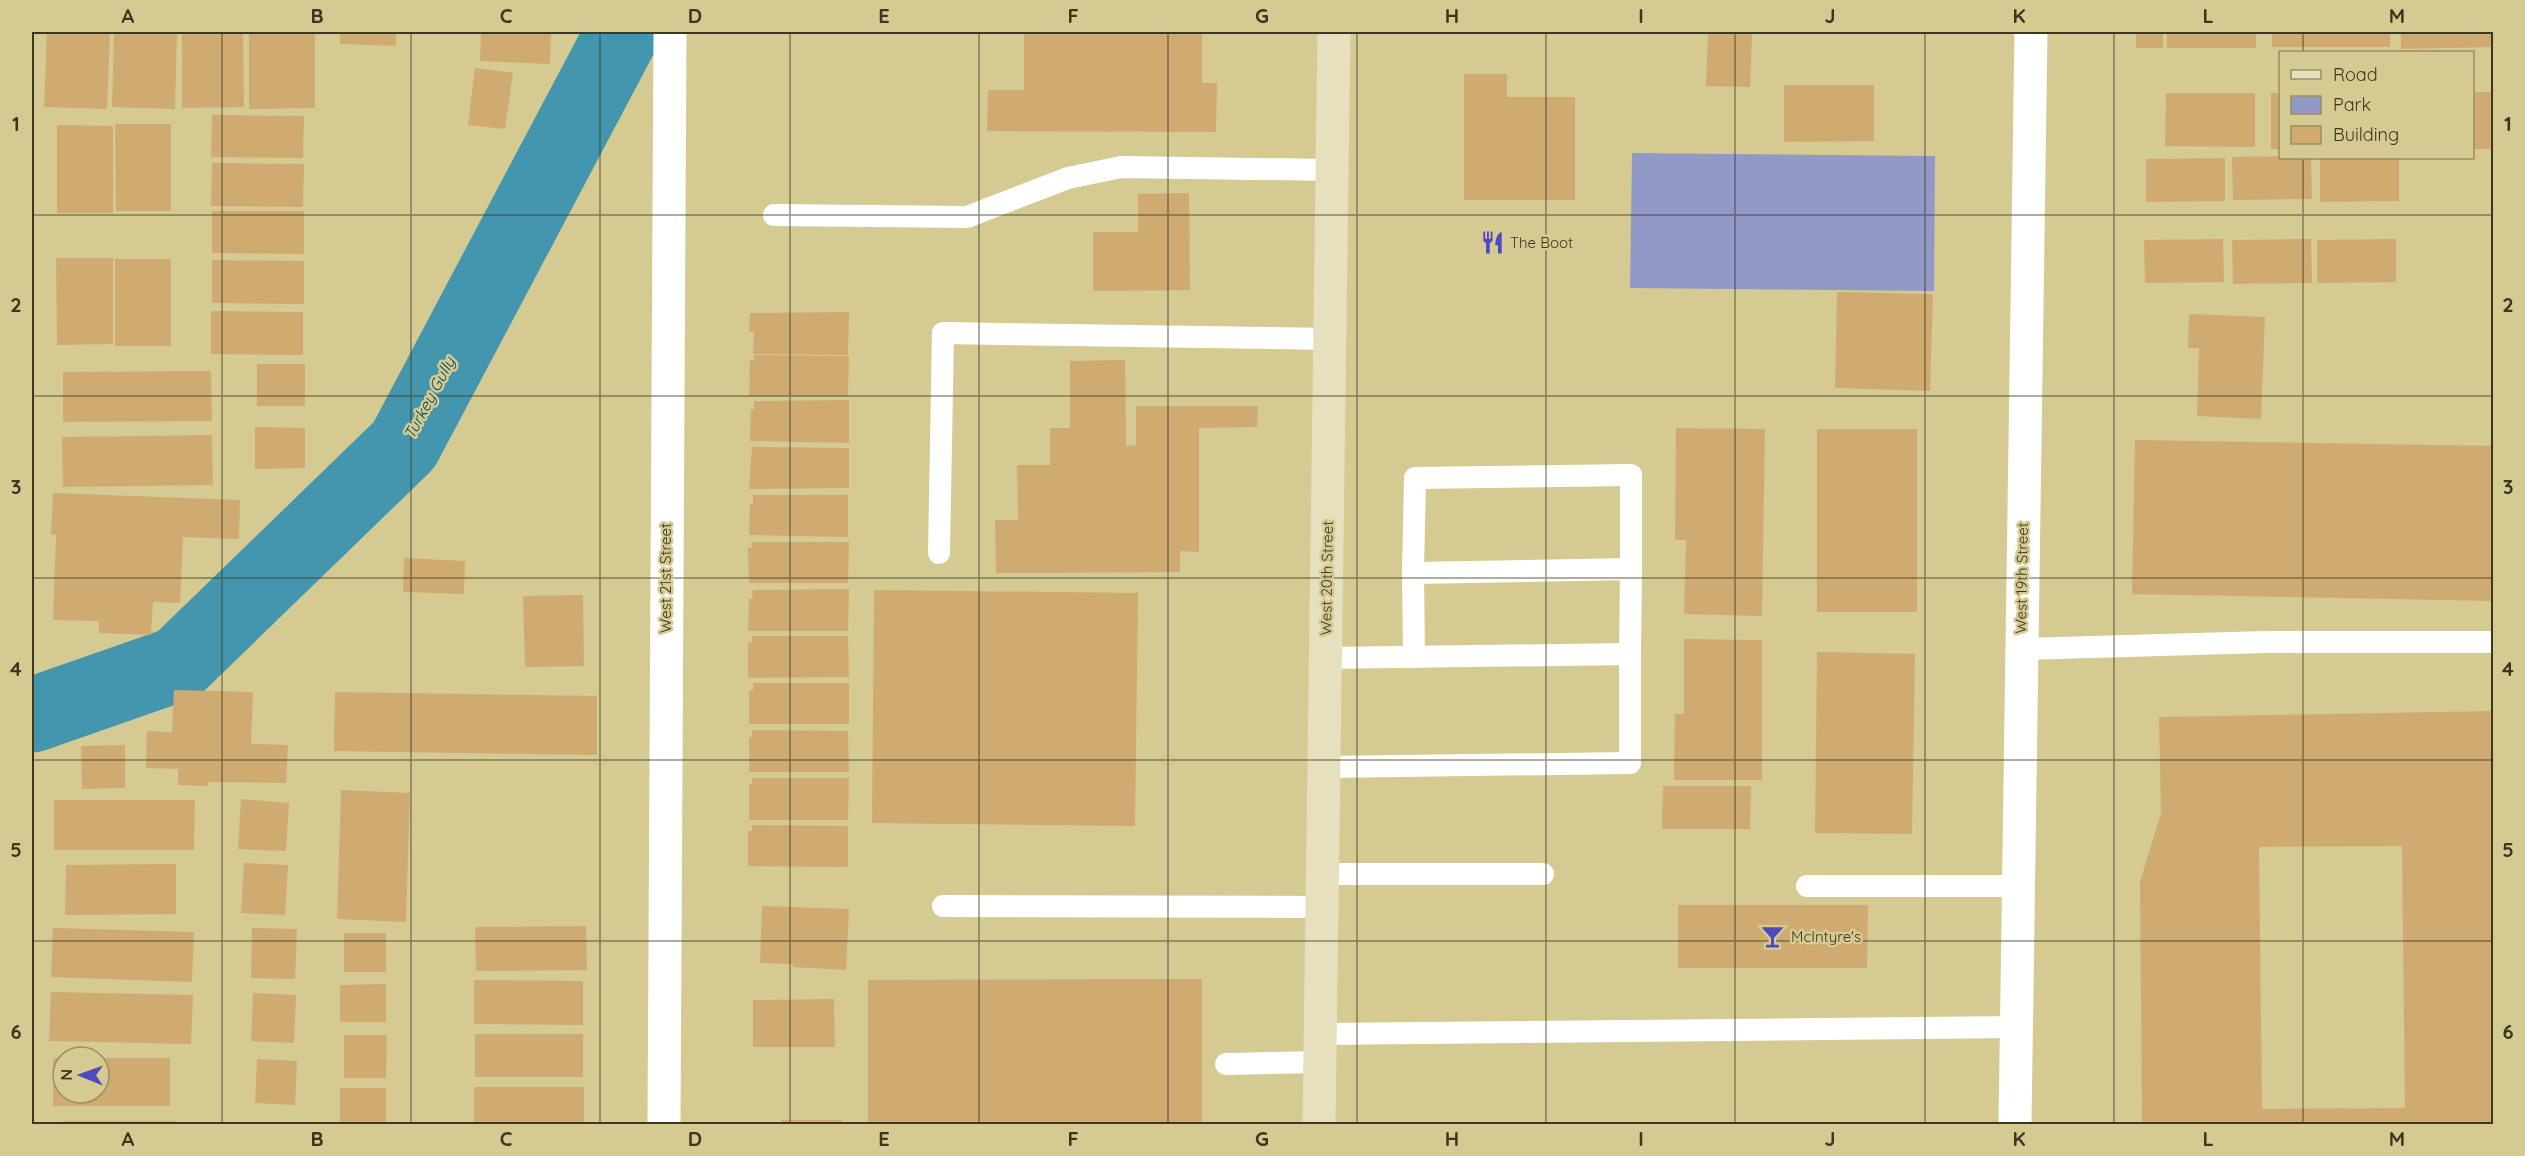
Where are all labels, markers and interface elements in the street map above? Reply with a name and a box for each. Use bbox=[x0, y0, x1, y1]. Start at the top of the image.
text: A bbox=[122, 3, 135, 28]
text: B bbox=[310, 3, 324, 28]
text: C bbox=[500, 3, 513, 28]
text: D bbox=[688, 3, 702, 28]
text: E bbox=[878, 3, 890, 28]
text: F bbox=[1067, 3, 1079, 28]
text: G bbox=[1255, 3, 1269, 28]
text: H bbox=[1445, 3, 1459, 28]
text: I bbox=[1638, 3, 1644, 28]
text: J bbox=[1824, 3, 1836, 28]
text: K bbox=[2012, 3, 2026, 28]
text: L bbox=[2202, 3, 2214, 28]
text: M bbox=[2389, 3, 2405, 28]
legend bbox=[2279, 51, 2474, 159]
text: Road bbox=[2333, 63, 2378, 86]
text: Park bbox=[2333, 93, 2371, 116]
text: 1 bbox=[12, 111, 20, 136]
text: 1 bbox=[2504, 111, 2512, 136]
text: Building bbox=[2333, 123, 2399, 146]
restaurant icon: The Boot bbox=[1479, 230, 1505, 256]
place label: The Boot bbox=[1510, 233, 1573, 252]
text: 2 bbox=[10, 292, 22, 317]
text: 2 bbox=[2502, 292, 2514, 317]
water label: Turkey Gully bbox=[399, 353, 459, 442]
text: 3 bbox=[11, 474, 21, 499]
text: 3 bbox=[2503, 474, 2513, 499]
street label: West 20th Street bbox=[1316, 520, 1337, 636]
street label: West 19th Street bbox=[2011, 522, 2032, 634]
street label: West 21st Street bbox=[656, 523, 675, 633]
text: 4 bbox=[10, 656, 22, 681]
text: 4 bbox=[2502, 656, 2514, 681]
text: 5 bbox=[10, 837, 22, 862]
text: 5 bbox=[2502, 837, 2514, 862]
bar icon: McIntyre's bbox=[1760, 924, 1786, 950]
place label: McIntyre's bbox=[1791, 927, 1861, 946]
text: 6 bbox=[10, 1019, 22, 1044]
text: 6 bbox=[2502, 1019, 2514, 1044]
north arrow bbox=[51, 1045, 111, 1105]
text: N bbox=[56, 1069, 76, 1081]
text: A bbox=[122, 1126, 135, 1151]
text: B bbox=[310, 1126, 324, 1151]
text: C bbox=[500, 1126, 513, 1151]
text: D bbox=[688, 1126, 702, 1151]
text: E bbox=[878, 1126, 890, 1151]
text: F bbox=[1067, 1126, 1079, 1151]
text: G bbox=[1255, 1126, 1269, 1151]
text: H bbox=[1445, 1126, 1459, 1151]
text: I bbox=[1638, 1126, 1644, 1151]
text: J bbox=[1824, 1126, 1836, 1151]
text: K bbox=[2012, 1126, 2026, 1151]
text: L bbox=[2202, 1126, 2214, 1151]
text: M bbox=[2389, 1126, 2405, 1151]

